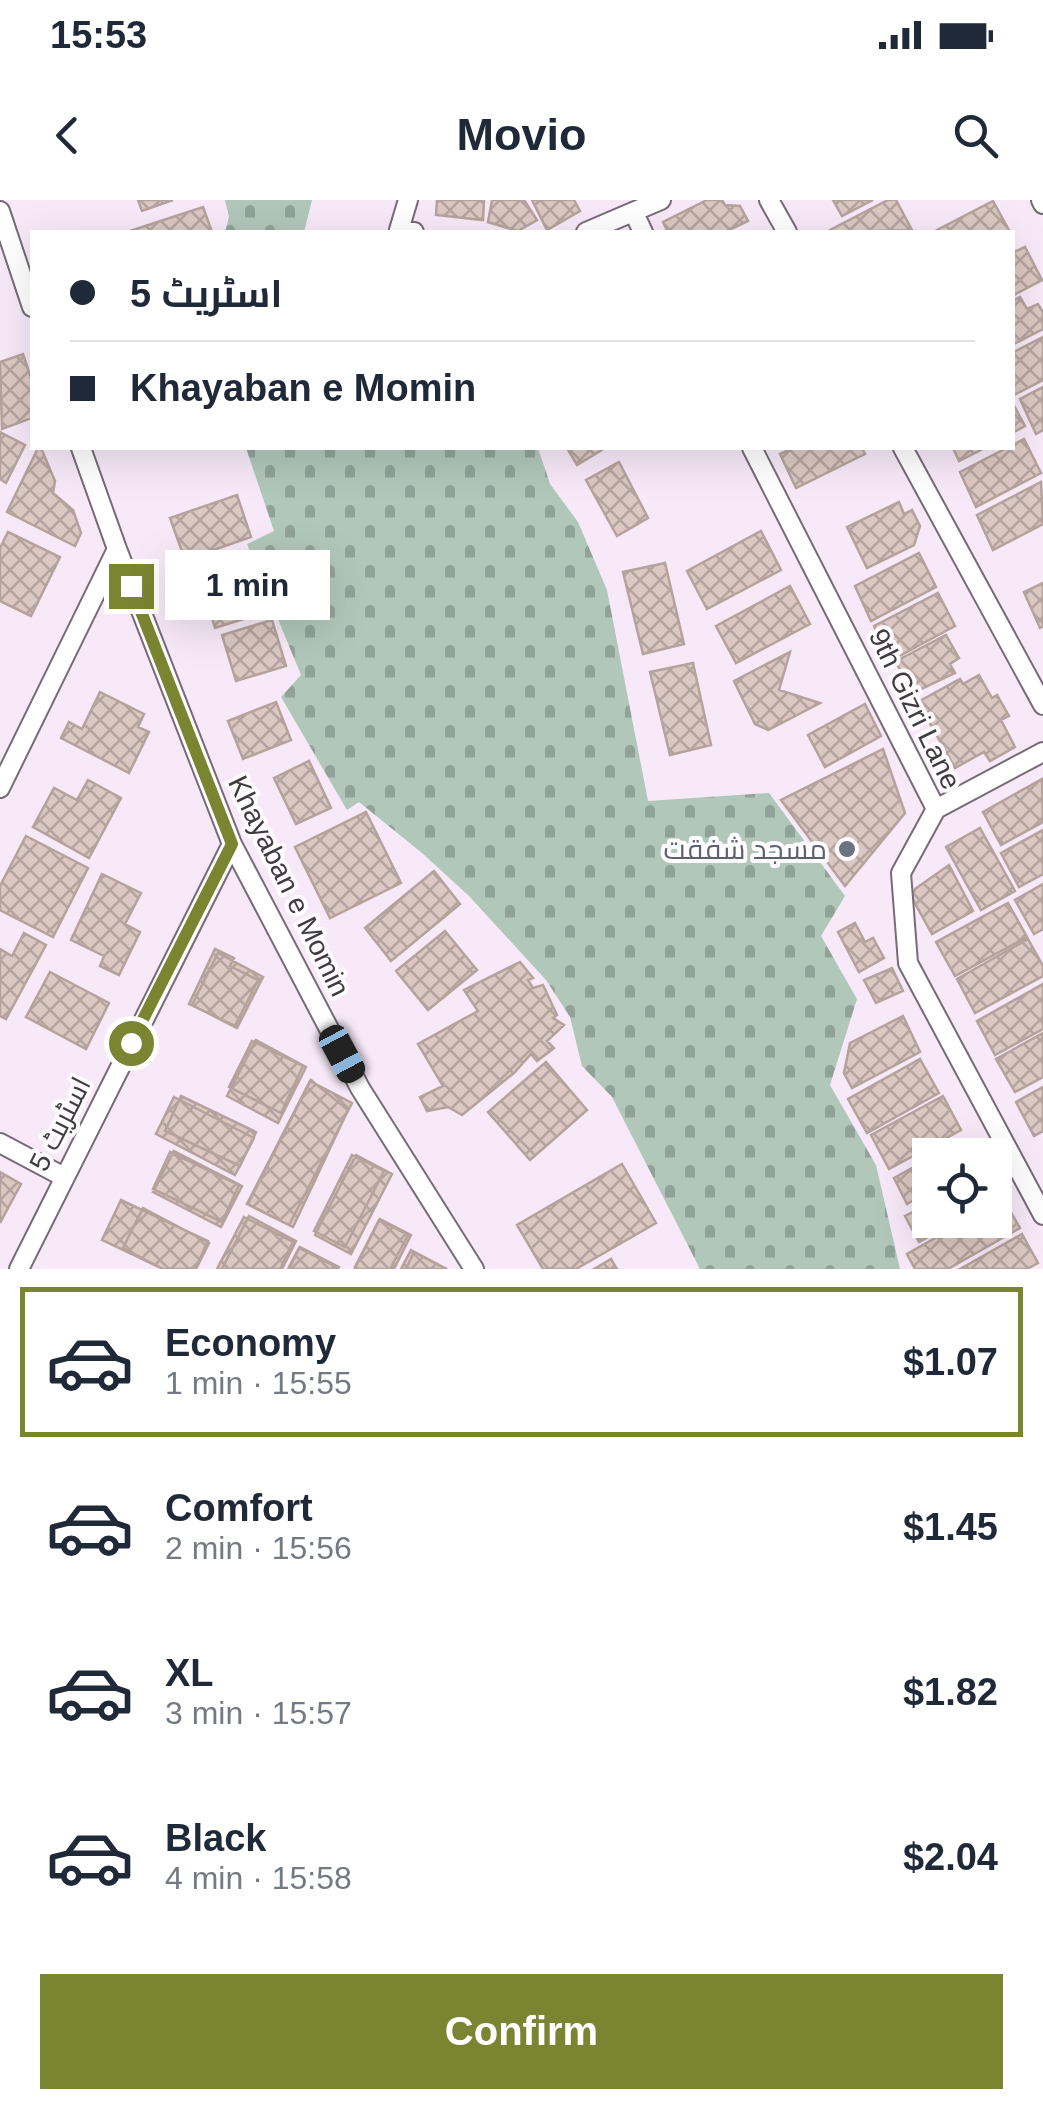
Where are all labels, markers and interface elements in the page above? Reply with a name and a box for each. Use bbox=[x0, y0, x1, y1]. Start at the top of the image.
text: 15:53 bbox=[50, 14, 147, 56]
icon: back bbox=[40, 108, 95, 163]
icon: search bbox=[948, 108, 1003, 163]
text: Movio bbox=[457, 109, 587, 160]
text: اسٹریٹ 5 bbox=[130, 273, 282, 315]
text: Khayaban e Momin bbox=[130, 367, 476, 409]
callout: 1 min bbox=[166, 551, 331, 621]
route end bbox=[109, 564, 154, 609]
text: 1 min bbox=[206, 567, 289, 603]
street label: 9th Gizri Lane bbox=[863, 624, 967, 794]
street label: Khayaban e Momin bbox=[222, 771, 356, 1001]
place label: مسجد شفقت bbox=[663, 834, 827, 865]
marker: مسجد شفقت bbox=[836, 838, 858, 860]
car bbox=[315, 1020, 369, 1088]
route start bbox=[109, 1021, 154, 1066]
street label: اسٹریٹ 5 bbox=[23, 1072, 97, 1176]
map controls bbox=[912, 1138, 1012, 1238]
button: locate bbox=[912, 1138, 1012, 1238]
icon: car bbox=[45, 1317, 135, 1407]
text: Economy bbox=[165, 1322, 336, 1364]
text: $1.07 bbox=[903, 1341, 998, 1383]
text: 1 min · 15:55 bbox=[165, 1365, 352, 1401]
icon: car bbox=[45, 1482, 135, 1572]
text: Comfort bbox=[165, 1487, 313, 1529]
text: $1.45 bbox=[903, 1506, 998, 1548]
text: 2 min · 15:56 bbox=[165, 1530, 352, 1566]
icon: car bbox=[45, 1647, 135, 1737]
text: XL bbox=[165, 1652, 214, 1694]
text: $1.82 bbox=[903, 1671, 998, 1713]
text: 3 min · 15:57 bbox=[165, 1695, 352, 1731]
icon: car bbox=[45, 1812, 135, 1902]
text: Black bbox=[165, 1817, 266, 1859]
text: $2.04 bbox=[903, 1836, 998, 1878]
text: 4 min · 15:58 bbox=[165, 1860, 352, 1896]
button: Confirm bbox=[40, 1974, 1003, 2089]

